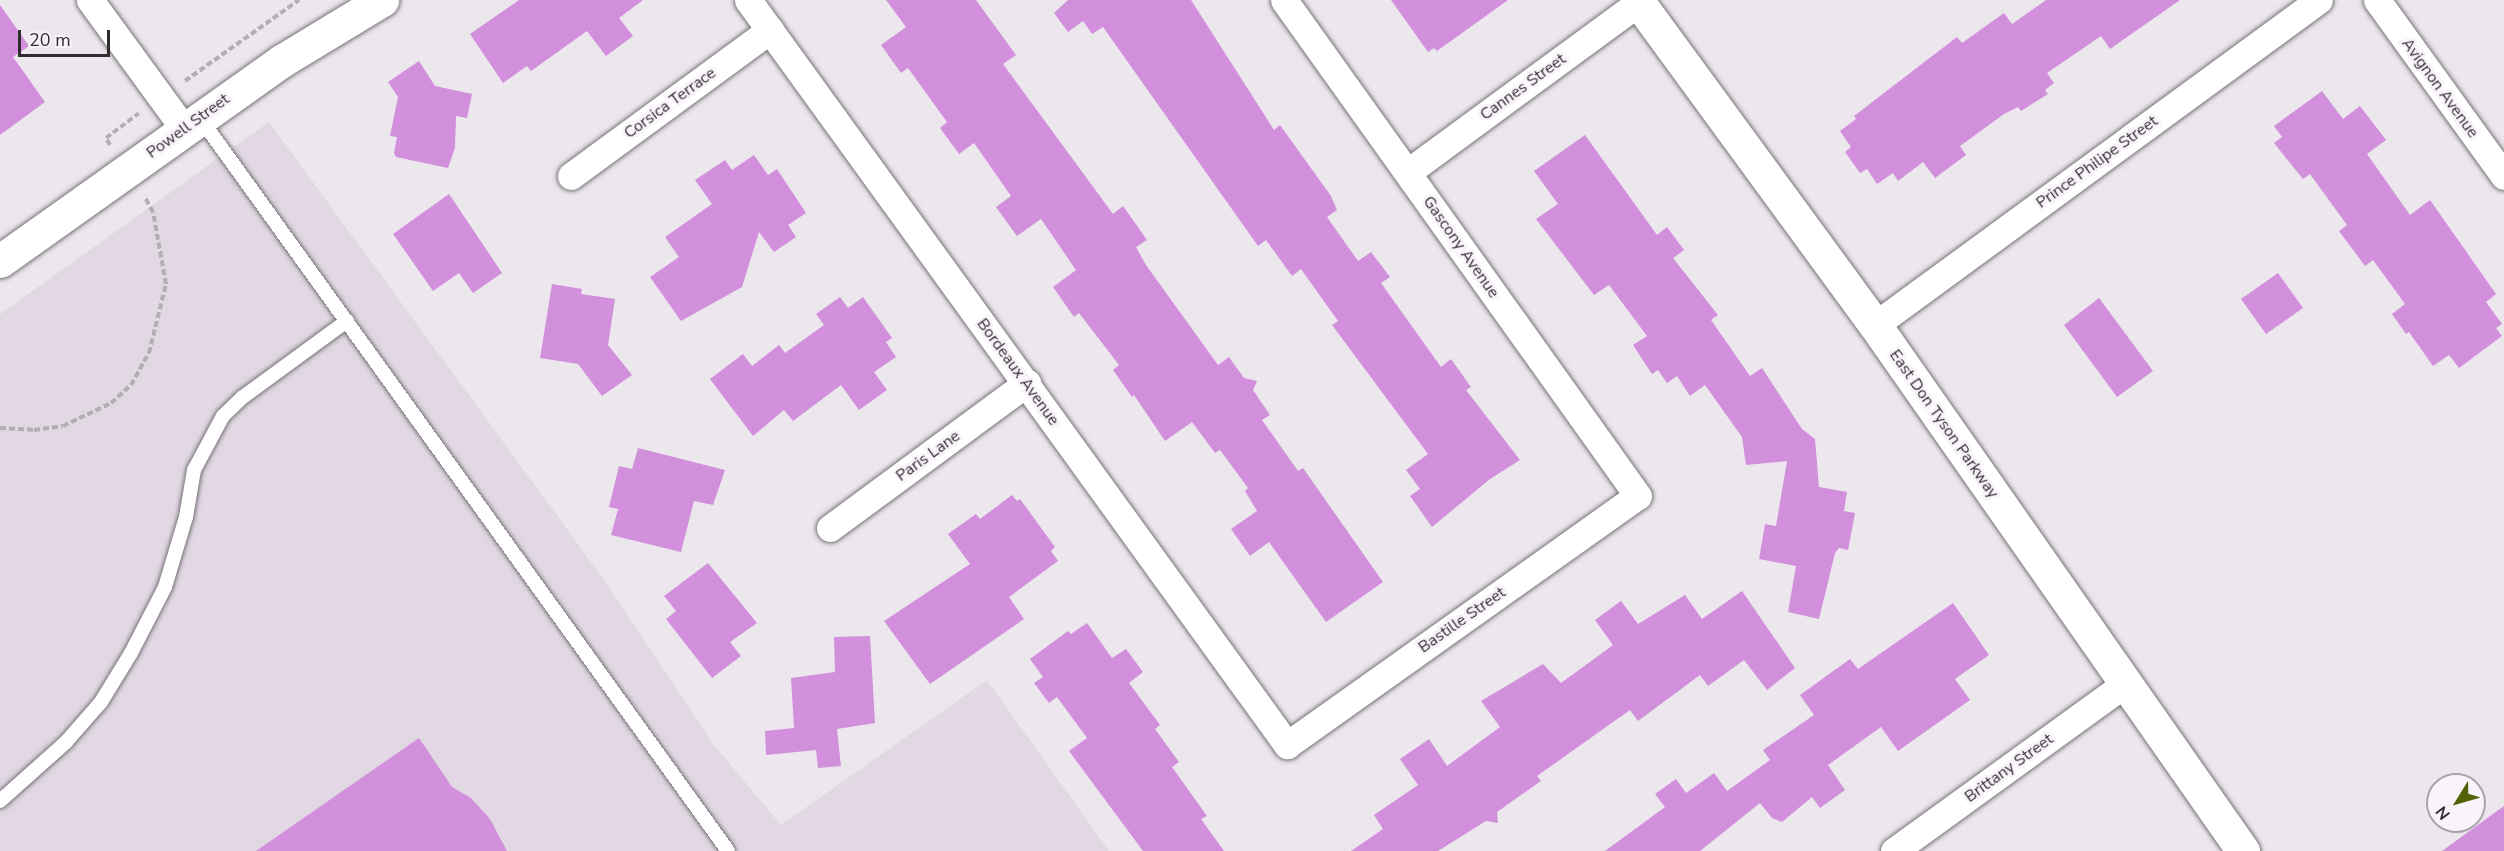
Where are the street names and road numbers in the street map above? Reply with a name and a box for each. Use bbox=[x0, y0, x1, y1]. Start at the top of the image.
street label: Avignon Avenue bbox=[2397, 35, 2483, 141]
street label: Cannes Street bbox=[1476, 50, 1570, 124]
street label: Corsica Terrace bbox=[620, 63, 720, 143]
street label: Powell Street bbox=[143, 90, 233, 162]
street label: Prince Philipe Street bbox=[2033, 112, 2161, 212]
street label: Gascony Avenue bbox=[1419, 192, 1503, 302]
street label: Bordeaux Avenue bbox=[973, 315, 1063, 429]
street label: East Don Tyson Parkway bbox=[1885, 346, 2003, 502]
street label: Paris Lane bbox=[892, 426, 964, 486]
street label: Bastille Street bbox=[1415, 583, 1509, 657]
street label: Brittany Street bbox=[1961, 729, 2057, 807]

